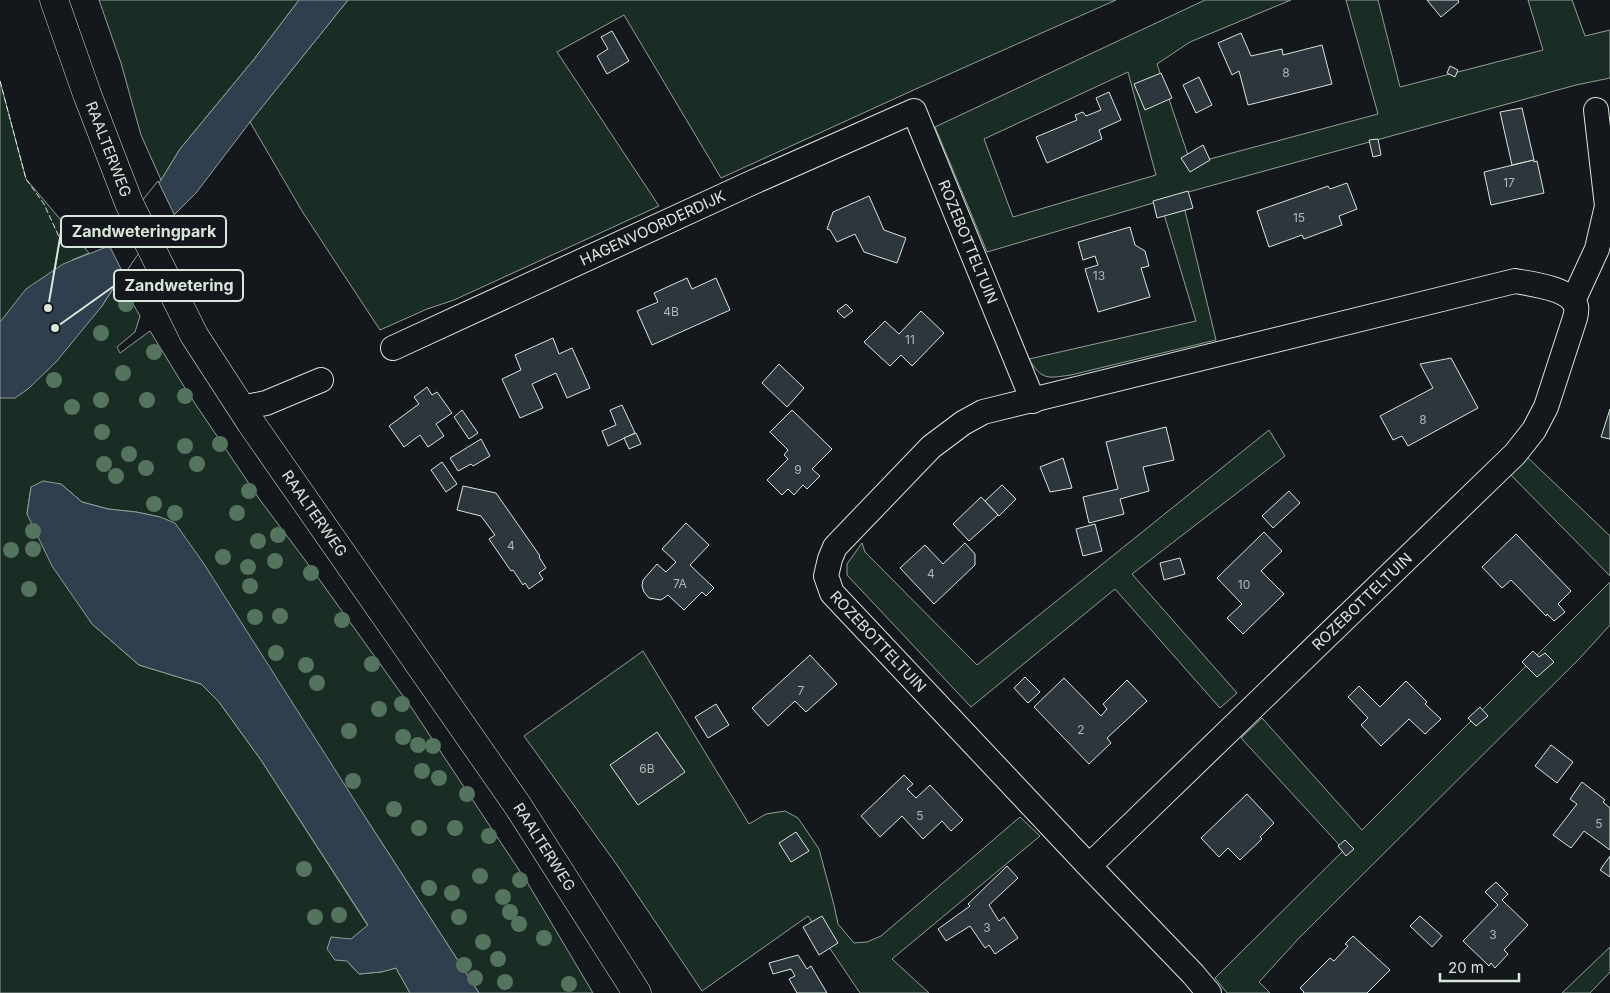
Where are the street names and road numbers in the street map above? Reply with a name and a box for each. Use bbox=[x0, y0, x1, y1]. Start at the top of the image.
street label: RAALTERWEG bbox=[82, 99, 136, 200]
street label: ROZEBOTTELTUIN bbox=[934, 177, 1002, 307]
street label: HAGENVOORDERDIJK bbox=[577, 186, 728, 270]
street label: RAALTERWEG bbox=[278, 467, 351, 560]
street label: ROZEBOTTELTUIN bbox=[1308, 549, 1416, 654]
street label: ROZEBOTTELTUIN bbox=[826, 587, 930, 696]
street label: RAALTERWEG bbox=[509, 799, 580, 895]

